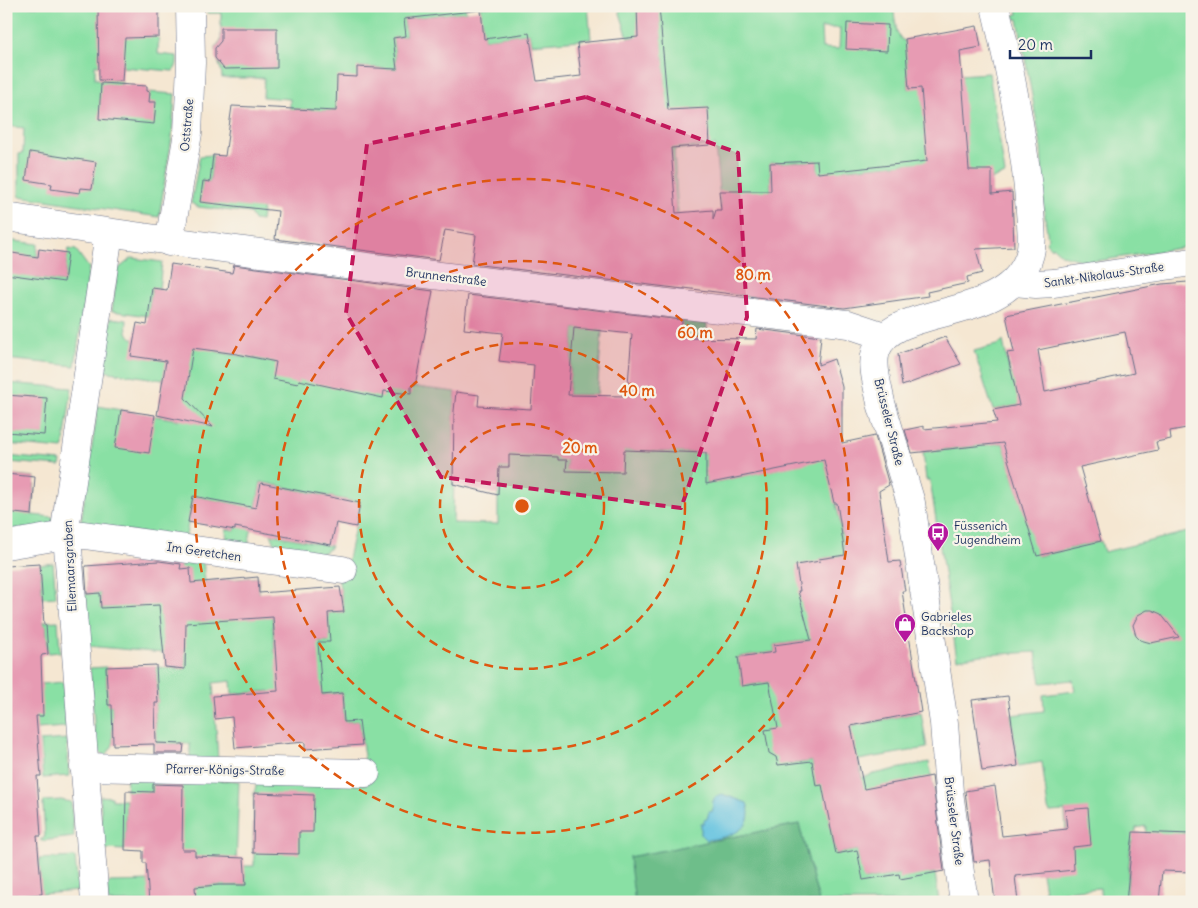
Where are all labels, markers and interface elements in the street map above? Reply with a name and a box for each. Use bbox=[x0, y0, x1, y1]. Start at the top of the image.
scale bar bbox=[1010, 28, 1092, 60]
text: 20 m bbox=[1018, 35, 1053, 54]
street label: Oststraße bbox=[177, 98, 196, 152]
street label: Sankt-Nikolaus-Straße bbox=[1043, 259, 1165, 290]
street label: Brunnenstraße bbox=[405, 264, 487, 289]
text: 80 m bbox=[735, 265, 771, 284]
text: 60 m bbox=[677, 323, 713, 342]
street label: Brüsseler Straße bbox=[871, 377, 908, 467]
text: 40 m bbox=[619, 381, 655, 400]
text: 20 m bbox=[563, 438, 597, 457]
centre of rings bbox=[513, 497, 531, 515]
place label: Füssenich Jugendheim bbox=[954, 518, 1021, 547]
street label: Ellemaarsgraben bbox=[60, 520, 79, 612]
bus stop icon: Füssenich Jugendheim bbox=[926, 521, 950, 552]
street label: Im Geretchen bbox=[166, 539, 242, 564]
place label: Gabrieles Backshop bbox=[921, 609, 974, 638]
shop icon: Gabrieles Backshop bbox=[893, 612, 917, 643]
street label: Pfarrer-Königs-Straße bbox=[166, 761, 284, 778]
street label: Brüsseler Straße bbox=[942, 776, 967, 866]

